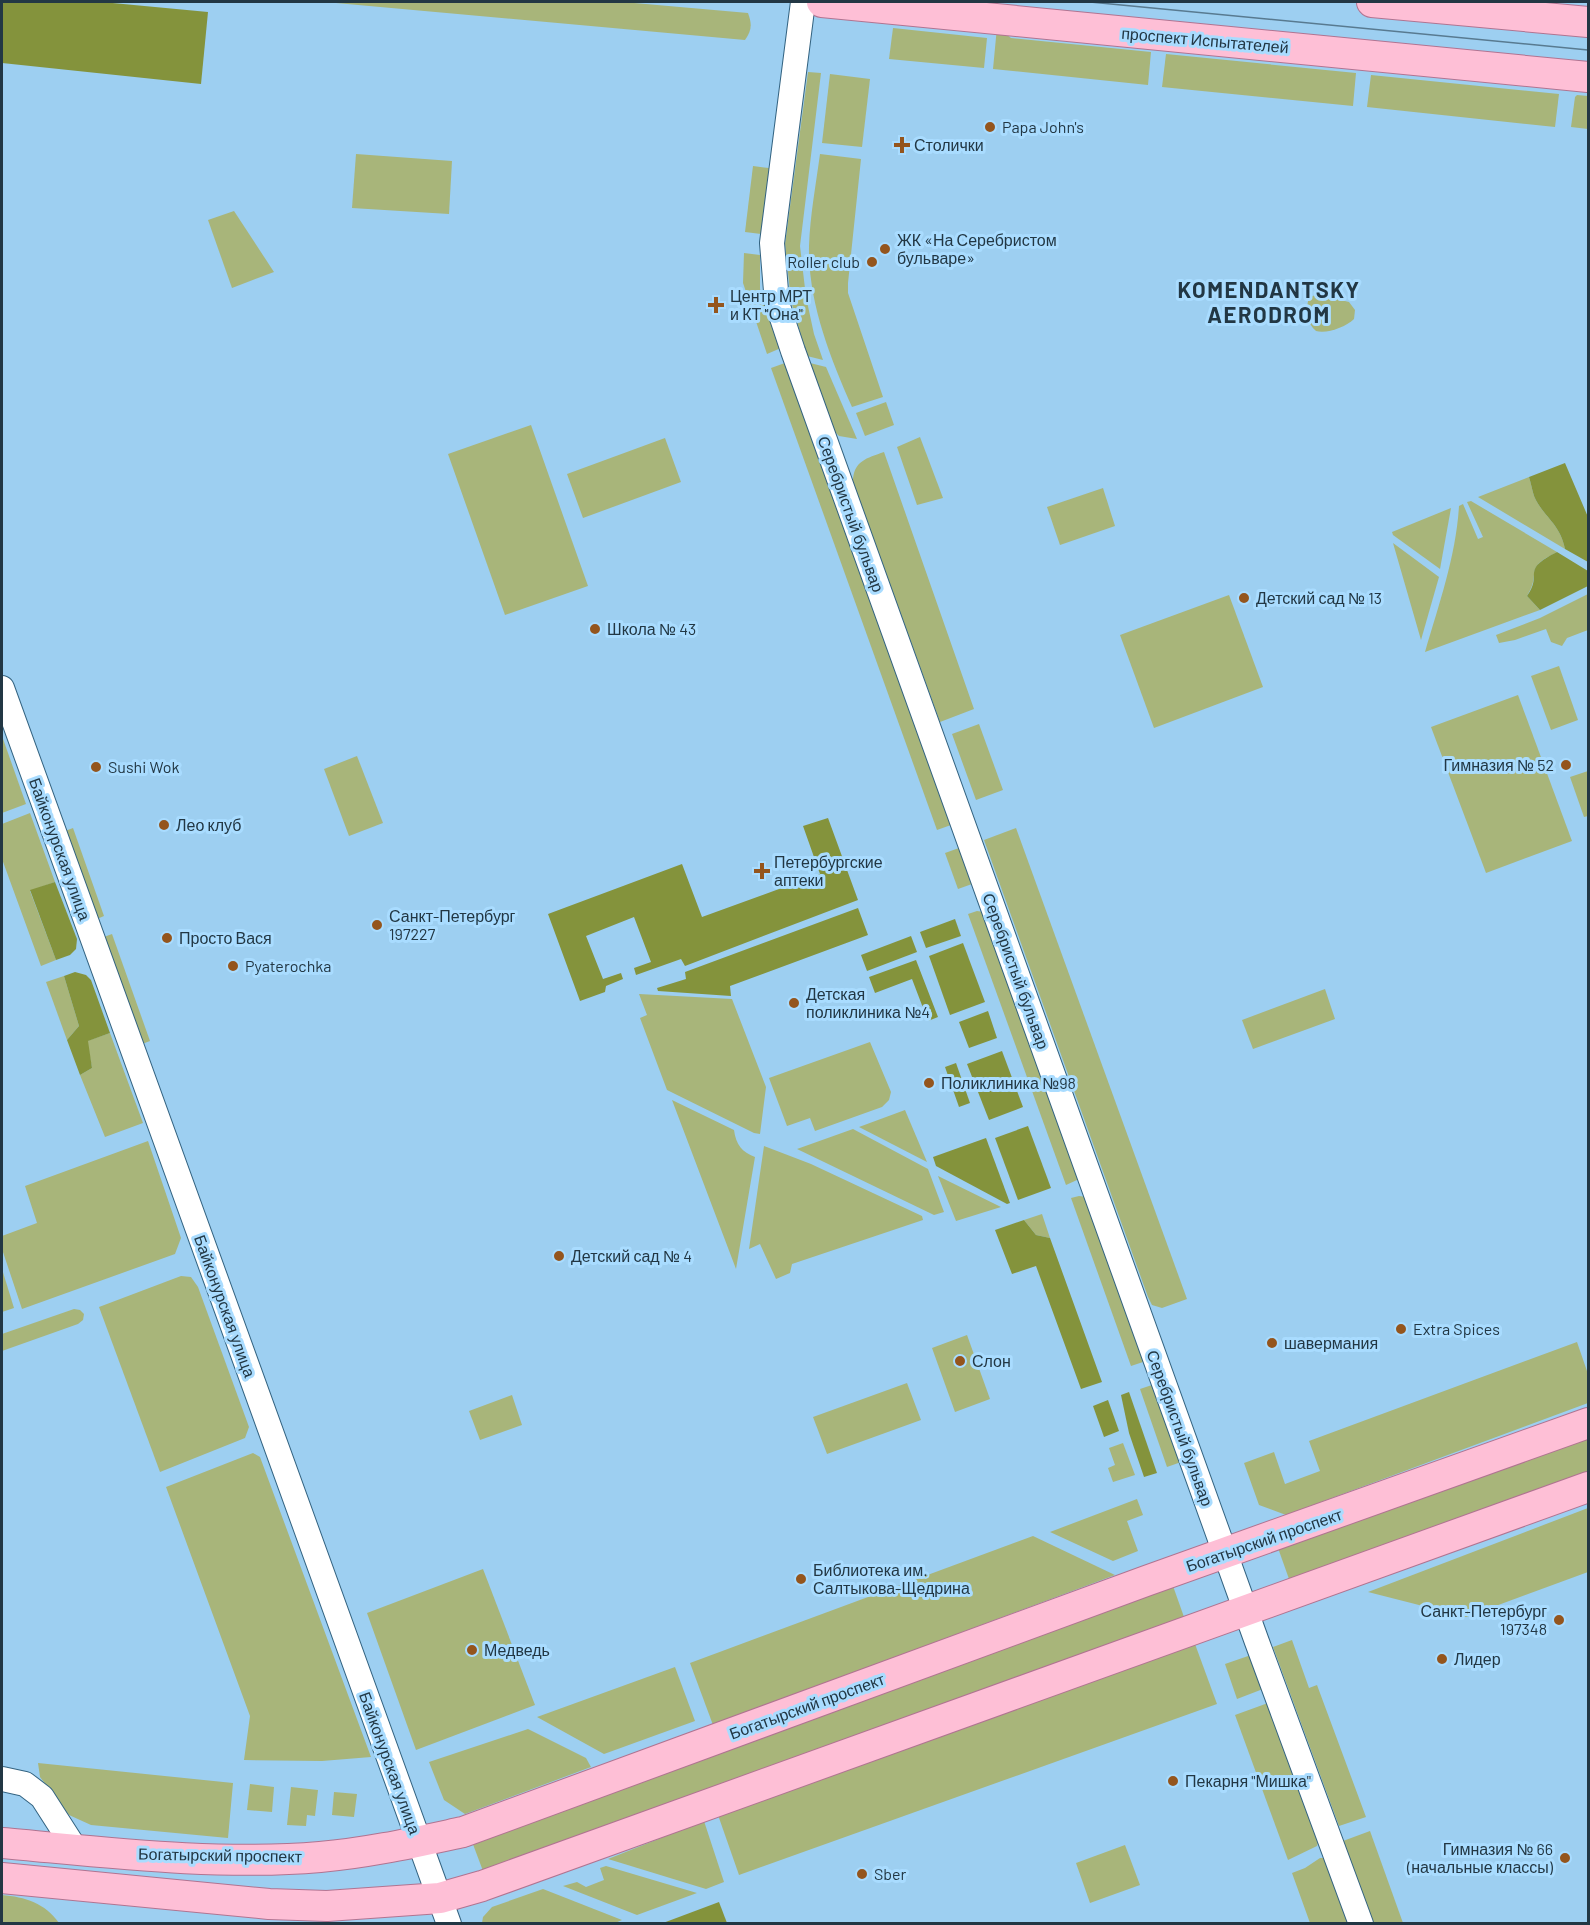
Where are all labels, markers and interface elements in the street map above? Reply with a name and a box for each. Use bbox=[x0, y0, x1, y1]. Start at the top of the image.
street label: проспект Испытателей bbox=[1121, 23, 1289, 56]
place label: Papa John's bbox=[1002, 117, 1084, 136]
marker: Papa John's bbox=[983, 120, 997, 134]
place label: Столички bbox=[914, 135, 984, 154]
marker: Столички bbox=[895, 138, 909, 152]
place label: ЖК «На Серебристом бульваре» bbox=[897, 230, 1057, 267]
marker: ЖК «На Серебристом бульваре» bbox=[878, 242, 892, 256]
place label: Roller club bbox=[787, 252, 860, 271]
marker: Roller club bbox=[865, 255, 879, 269]
district label: KOMENDANTSKY AERODROM bbox=[1177, 276, 1361, 327]
place label: Центр МРТ и КТ "Она" bbox=[730, 286, 812, 323]
marker: Центр МРТ и КТ "Она" bbox=[707, 296, 725, 314]
street label: Серебристый бульвар bbox=[814, 433, 889, 594]
place label: Детский сад № 13 bbox=[1256, 588, 1382, 607]
marker: Детский сад № 13 bbox=[1237, 591, 1251, 605]
place label: Школа № 43 bbox=[607, 619, 696, 638]
marker: Школа № 43 bbox=[588, 622, 602, 636]
place label: Гимназия № 52 bbox=[1443, 755, 1554, 774]
place label: Sushi Wok bbox=[108, 757, 180, 776]
marker: Гимназия № 52 bbox=[1559, 758, 1573, 772]
marker: Sushi Wok bbox=[89, 760, 103, 774]
street label: Байконурская улица bbox=[26, 775, 95, 923]
place label: Лео клуб bbox=[176, 815, 241, 834]
marker: Лео клуб bbox=[157, 818, 171, 832]
place label: Петербургские аптеки bbox=[774, 852, 883, 889]
marker: Петербургские аптеки bbox=[755, 864, 769, 878]
street label: Серебристый бульвар bbox=[979, 890, 1054, 1051]
place label: Санкт-Петербург 197227 bbox=[389, 906, 516, 943]
marker: Санкт-Петербург 197227 bbox=[370, 918, 384, 932]
place label: Просто Вася bbox=[179, 928, 272, 947]
marker: Просто Вася bbox=[160, 931, 174, 945]
place label: Pyaterochka bbox=[245, 956, 331, 975]
marker: Pyaterochka bbox=[226, 959, 240, 973]
place label: Детская поликлиника №4 bbox=[806, 984, 930, 1021]
marker: Детская поликлиника №4 bbox=[787, 996, 801, 1010]
place label: Поликлиника №98 bbox=[941, 1073, 1076, 1092]
marker: Поликлиника №98 bbox=[922, 1076, 936, 1090]
street label: Байконурская улица bbox=[191, 1232, 260, 1380]
place label: Детский сад № 4 bbox=[571, 1246, 692, 1265]
marker: Детский сад № 4 bbox=[552, 1249, 566, 1263]
place label: Extra Spices bbox=[1413, 1319, 1500, 1338]
marker: Extra Spices bbox=[1394, 1322, 1408, 1336]
place label: шавермания bbox=[1284, 1333, 1378, 1352]
marker: шавермания bbox=[1265, 1336, 1279, 1350]
street label: Серебристый бульвар bbox=[1143, 1347, 1218, 1508]
place label: Слон bbox=[972, 1351, 1011, 1370]
marker: Слон bbox=[953, 1354, 967, 1368]
street label: Богатырский проспект bbox=[1183, 1504, 1345, 1575]
place label: Библиотека им. Салтыкова-Щедрина bbox=[813, 1560, 970, 1597]
marker: Библиотека им. Салтыкова-Щедрина bbox=[794, 1572, 808, 1586]
place label: Санкт-Петербург 197348 bbox=[1421, 1601, 1547, 1638]
marker: Санкт-Петербург 197348 bbox=[1552, 1613, 1566, 1627]
place label: Медведь bbox=[484, 1640, 550, 1659]
marker: Медведь bbox=[465, 1643, 479, 1657]
place label: Лидер bbox=[1454, 1649, 1501, 1668]
marker: Лидер bbox=[1435, 1652, 1449, 1666]
street label: Богатырский проспект bbox=[727, 1668, 888, 1742]
street label: Байконурская улица bbox=[356, 1689, 425, 1837]
place label: Пекарня "Мишка" bbox=[1185, 1771, 1311, 1790]
marker: Пекарня "Мишка" bbox=[1166, 1774, 1180, 1788]
place label: Гимназия № 66 (начальные классы) bbox=[1406, 1839, 1554, 1876]
street label: Богатырский проспект bbox=[138, 1844, 303, 1865]
marker: Гимназия № 66 (начальные классы) bbox=[1558, 1851, 1572, 1865]
place label: Sber bbox=[874, 1864, 906, 1883]
marker: Sber bbox=[855, 1867, 869, 1881]

